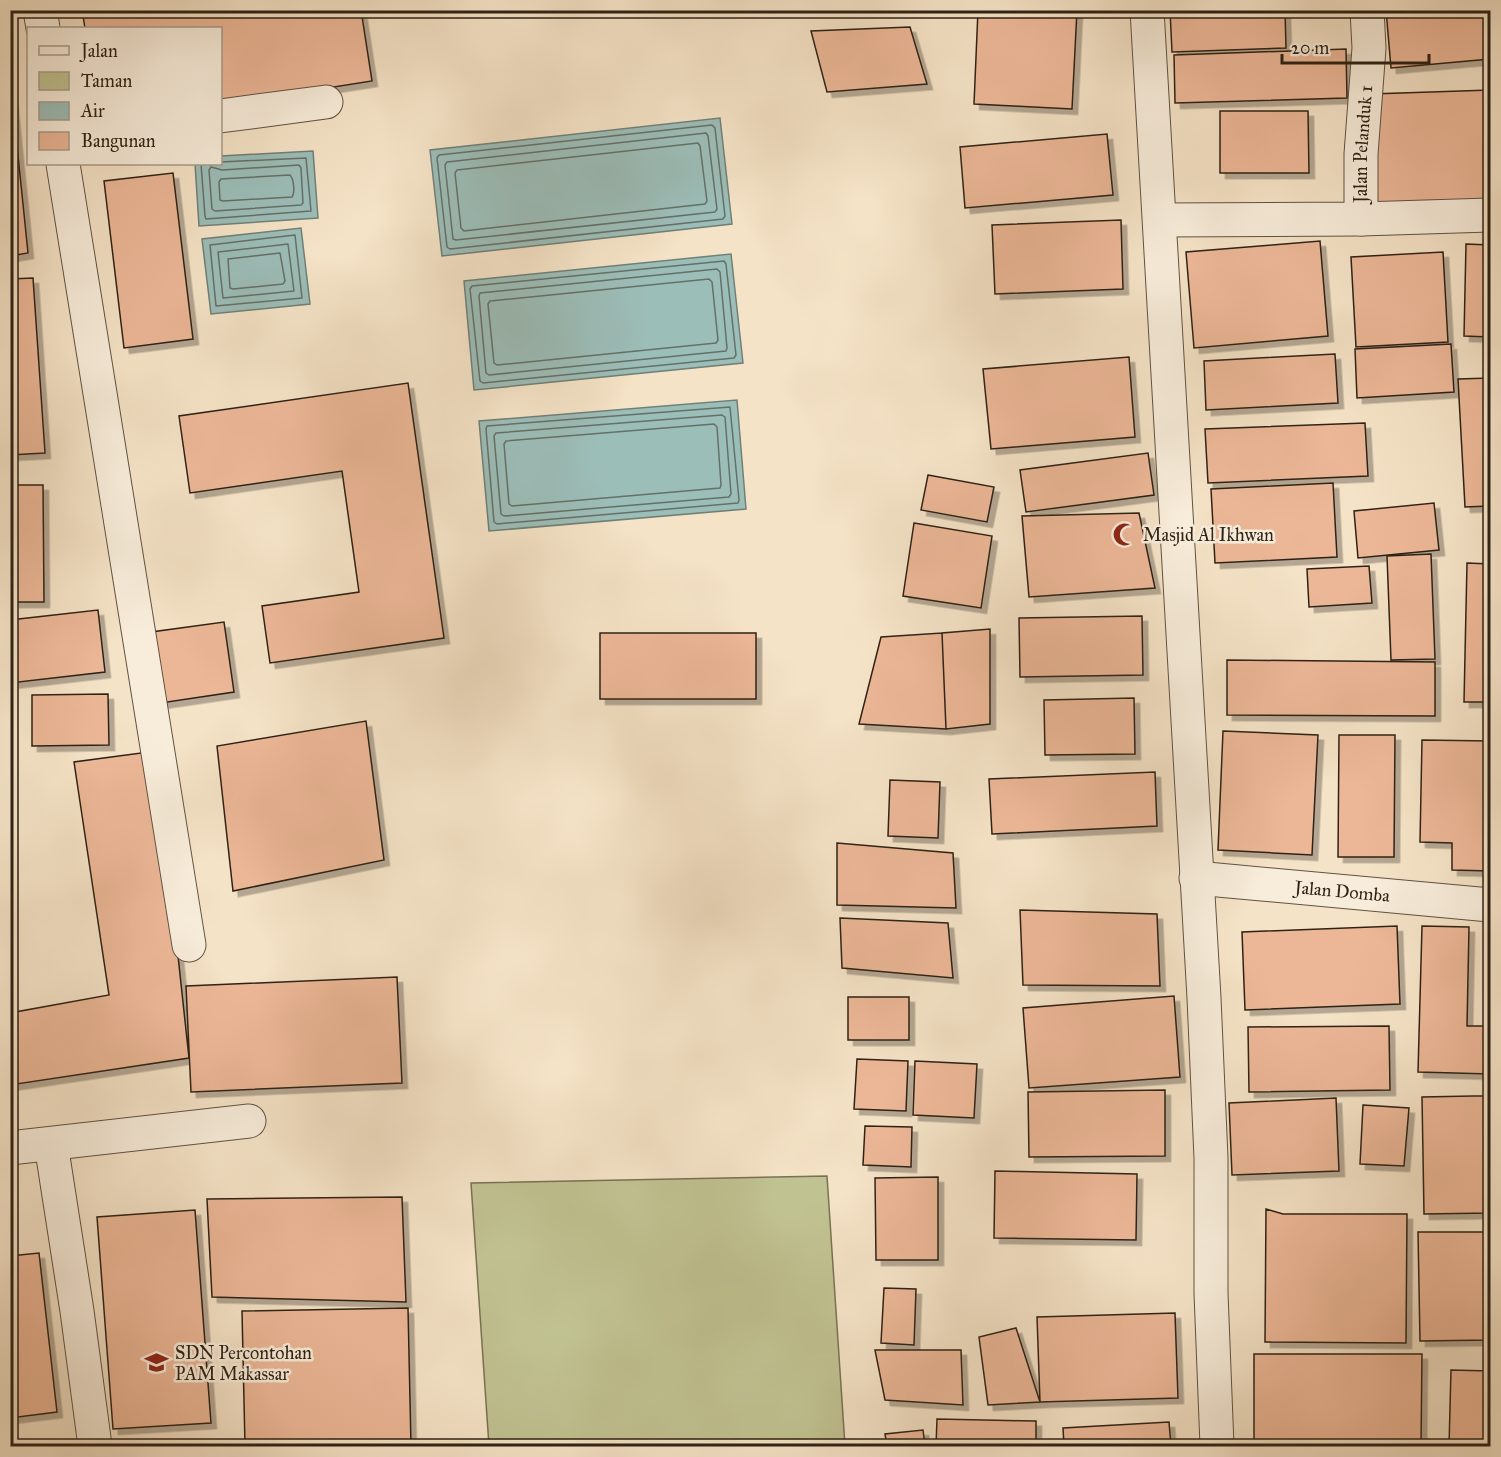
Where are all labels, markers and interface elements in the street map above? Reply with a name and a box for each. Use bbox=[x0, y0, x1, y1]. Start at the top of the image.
legend bbox=[27, 27, 222, 165]
scale bar bbox=[1282, 27, 1429, 65]
text: 20 m bbox=[1291, 37, 1329, 59]
text: Jalan bbox=[79, 40, 118, 63]
text: Taman bbox=[81, 70, 133, 92]
street label: Jalan Pelanduk 1 bbox=[1350, 84, 1377, 205]
text: Air bbox=[80, 100, 105, 122]
text: Bangunan bbox=[81, 130, 156, 153]
mosque icon: Masjid Al Ikhwan bbox=[1112, 522, 1138, 548]
place label: Masjid Al Ikhwan bbox=[1143, 524, 1274, 546]
street label: Jalan Domba bbox=[1292, 876, 1391, 907]
place label: SDN Percontohan PAM Makassar bbox=[175, 1342, 312, 1385]
school or university icon: SDN Percontohan PAM Makassar bbox=[144, 1350, 170, 1376]

